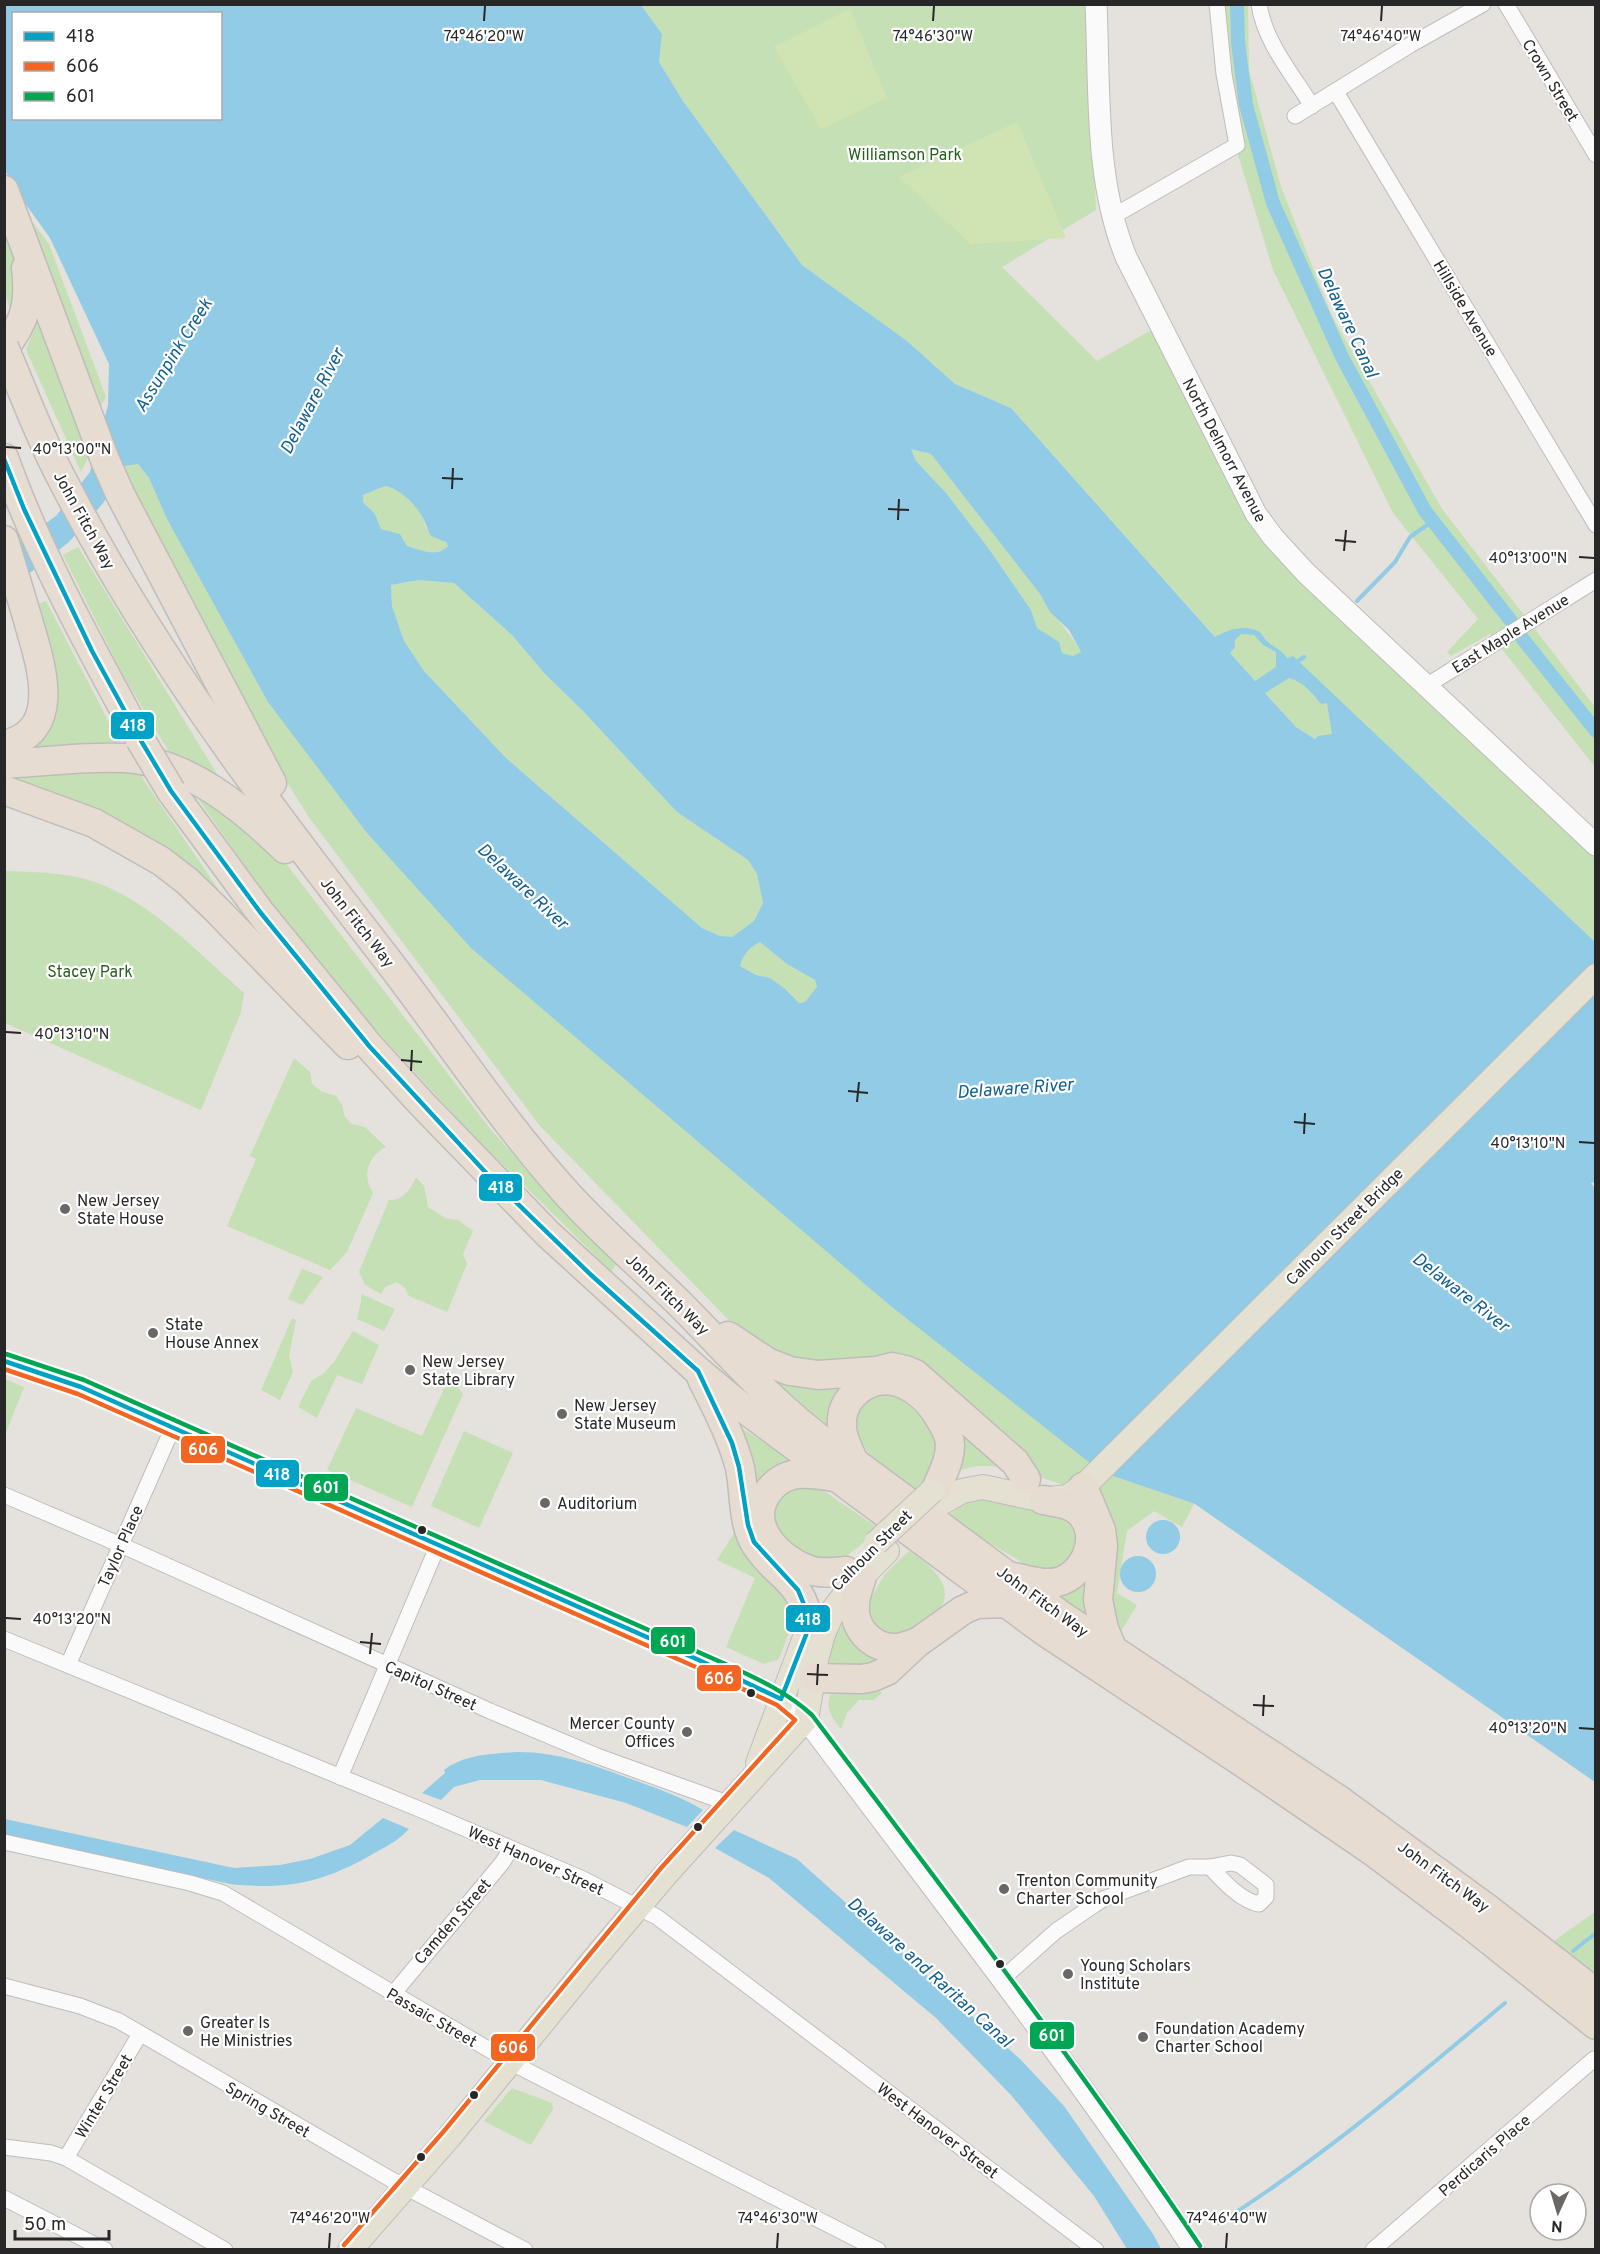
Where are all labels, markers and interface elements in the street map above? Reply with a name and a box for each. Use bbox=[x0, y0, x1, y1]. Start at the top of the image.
legend bbox=[12, 12, 222, 120]
text: 418 bbox=[66, 26, 95, 49]
text: 74°46'20"W bbox=[444, 28, 524, 47]
text: 74°46'30"W bbox=[893, 28, 973, 47]
text: 74°46'40"W bbox=[1341, 28, 1421, 47]
street label: Crown Street bbox=[1517, 36, 1582, 126]
text: 606 bbox=[66, 56, 99, 79]
text: 601 bbox=[66, 86, 95, 109]
park label: Williamson Park bbox=[848, 146, 962, 166]
street label: Hillside Avenue bbox=[1428, 257, 1501, 361]
water label: Delaware Canal bbox=[1311, 263, 1383, 383]
water label: Assunpink Creek bbox=[130, 294, 219, 417]
water label: Delaware River bbox=[276, 343, 352, 459]
street label: North Delmorr Avenue bbox=[1177, 375, 1270, 526]
text: 40°13'00"N bbox=[33, 441, 111, 460]
street label: John Fitch Way bbox=[48, 468, 118, 573]
text: 40°13'00"N bbox=[1489, 550, 1567, 569]
street label: East Maple Avenue bbox=[1449, 591, 1573, 679]
line badge: 418 bbox=[110, 711, 155, 740]
text: 418 bbox=[120, 717, 146, 737]
water label: Delaware River bbox=[471, 839, 574, 937]
street label: John Fitch Way bbox=[315, 874, 398, 972]
park label: Stacey Park bbox=[47, 963, 133, 983]
text: 40°13'10"N bbox=[35, 1026, 109, 1045]
water label: Delaware River bbox=[956, 1074, 1076, 1105]
text: 40°13'10"N bbox=[1491, 1135, 1565, 1154]
street label: Calhoun Street Bridge bbox=[1282, 1164, 1408, 1290]
line badge: 418 bbox=[478, 1173, 523, 1202]
text: 418 bbox=[488, 1179, 514, 1199]
place label: New Jersey State House bbox=[77, 1192, 164, 1230]
marker: New Jersey State House bbox=[58, 1202, 72, 1216]
water label: Delaware River bbox=[1407, 1248, 1515, 1340]
street label: John Fitch Way bbox=[620, 1250, 713, 1340]
place label: State House Annex bbox=[165, 1316, 259, 1354]
marker: State House Annex bbox=[146, 1326, 160, 1340]
place label: New Jersey State Library bbox=[422, 1353, 515, 1391]
marker: New Jersey State Library bbox=[403, 1363, 417, 1377]
place label: New Jersey State Museum bbox=[574, 1397, 676, 1435]
marker: New Jersey State Museum bbox=[555, 1407, 569, 1421]
line badge: 606 bbox=[180, 1435, 226, 1464]
text: 606 bbox=[188, 1441, 218, 1461]
line badge: 418 bbox=[255, 1459, 300, 1488]
text: 418 bbox=[264, 1466, 290, 1486]
line badge: 601 bbox=[303, 1473, 349, 1502]
text: 601 bbox=[313, 1479, 339, 1499]
place label: Auditorium bbox=[557, 1495, 637, 1515]
marker: Auditorium bbox=[538, 1496, 552, 1510]
street label: Taylor Place bbox=[95, 1503, 149, 1591]
street label: Calhoun Street bbox=[827, 1506, 917, 1596]
unlabelled marker bbox=[416, 1524, 428, 1536]
street label: John Fitch Way bbox=[992, 1563, 1092, 1643]
line badge: 418 bbox=[785, 1604, 831, 1633]
text: 40°13'20"N bbox=[33, 1611, 111, 1630]
text: 418 bbox=[795, 1611, 821, 1631]
line badge: 601 bbox=[650, 1626, 696, 1655]
text: 601 bbox=[660, 1633, 686, 1653]
street label: Capitol Street bbox=[381, 1658, 479, 1716]
line badge: 606 bbox=[696, 1664, 742, 1692]
text: 606 bbox=[704, 1670, 734, 1690]
unlabelled marker bbox=[745, 1687, 757, 1699]
place label: Mercer County Offices bbox=[569, 1715, 675, 1753]
text: 40°13'20"N bbox=[1489, 1720, 1567, 1739]
marker: Mercer County Offices bbox=[680, 1725, 694, 1739]
unlabelled marker bbox=[692, 1821, 704, 1833]
street label: West Hanover Street bbox=[464, 1823, 606, 1901]
street label: John Fitch Way bbox=[1393, 1838, 1493, 1918]
place label: Trenton Community Charter School bbox=[1016, 1872, 1158, 1910]
street label: Camden Street bbox=[411, 1875, 496, 1969]
marker: Trenton Community Charter School bbox=[997, 1882, 1011, 1896]
water label: Delaware and Raritan Canal bbox=[842, 1893, 1017, 2054]
place label: Young Scholars Institute bbox=[1080, 1957, 1191, 1995]
unlabelled marker bbox=[994, 1958, 1006, 1970]
marker: Young Scholars Institute bbox=[1061, 1967, 1075, 1981]
street label: Passaic Street bbox=[382, 1985, 480, 2053]
place label: Greater Is He Ministries bbox=[200, 2014, 293, 2052]
place label: Foundation Academy Charter School bbox=[1155, 2020, 1305, 2058]
line badge: 601 bbox=[1029, 2021, 1075, 2050]
marker: Greater Is He Ministries bbox=[181, 2024, 195, 2038]
text: 601 bbox=[1039, 2027, 1065, 2047]
marker: Foundation Academy Charter School bbox=[1136, 2030, 1150, 2044]
line badge: 606 bbox=[490, 2033, 536, 2062]
text: 606 bbox=[498, 2039, 528, 2059]
street label: Winter Street bbox=[72, 2051, 138, 2143]
street label: Spring Street bbox=[221, 2078, 313, 2143]
street label: West Hanover Street bbox=[872, 2079, 1002, 2184]
unlabelled marker bbox=[468, 2089, 480, 2101]
street label: Perdicaris Place bbox=[1435, 2111, 1535, 2202]
unlabelled marker bbox=[415, 2151, 427, 2163]
north arrow bbox=[1528, 2182, 1588, 2242]
scale bar bbox=[15, 2203, 110, 2241]
text: 74°46'20"W bbox=[290, 2210, 370, 2229]
text: 74°46'30"W bbox=[738, 2210, 818, 2229]
text: 74°46'40"W bbox=[1187, 2210, 1267, 2229]
text: 50 m bbox=[24, 2214, 66, 2237]
text: N bbox=[1551, 2215, 1564, 2235]

